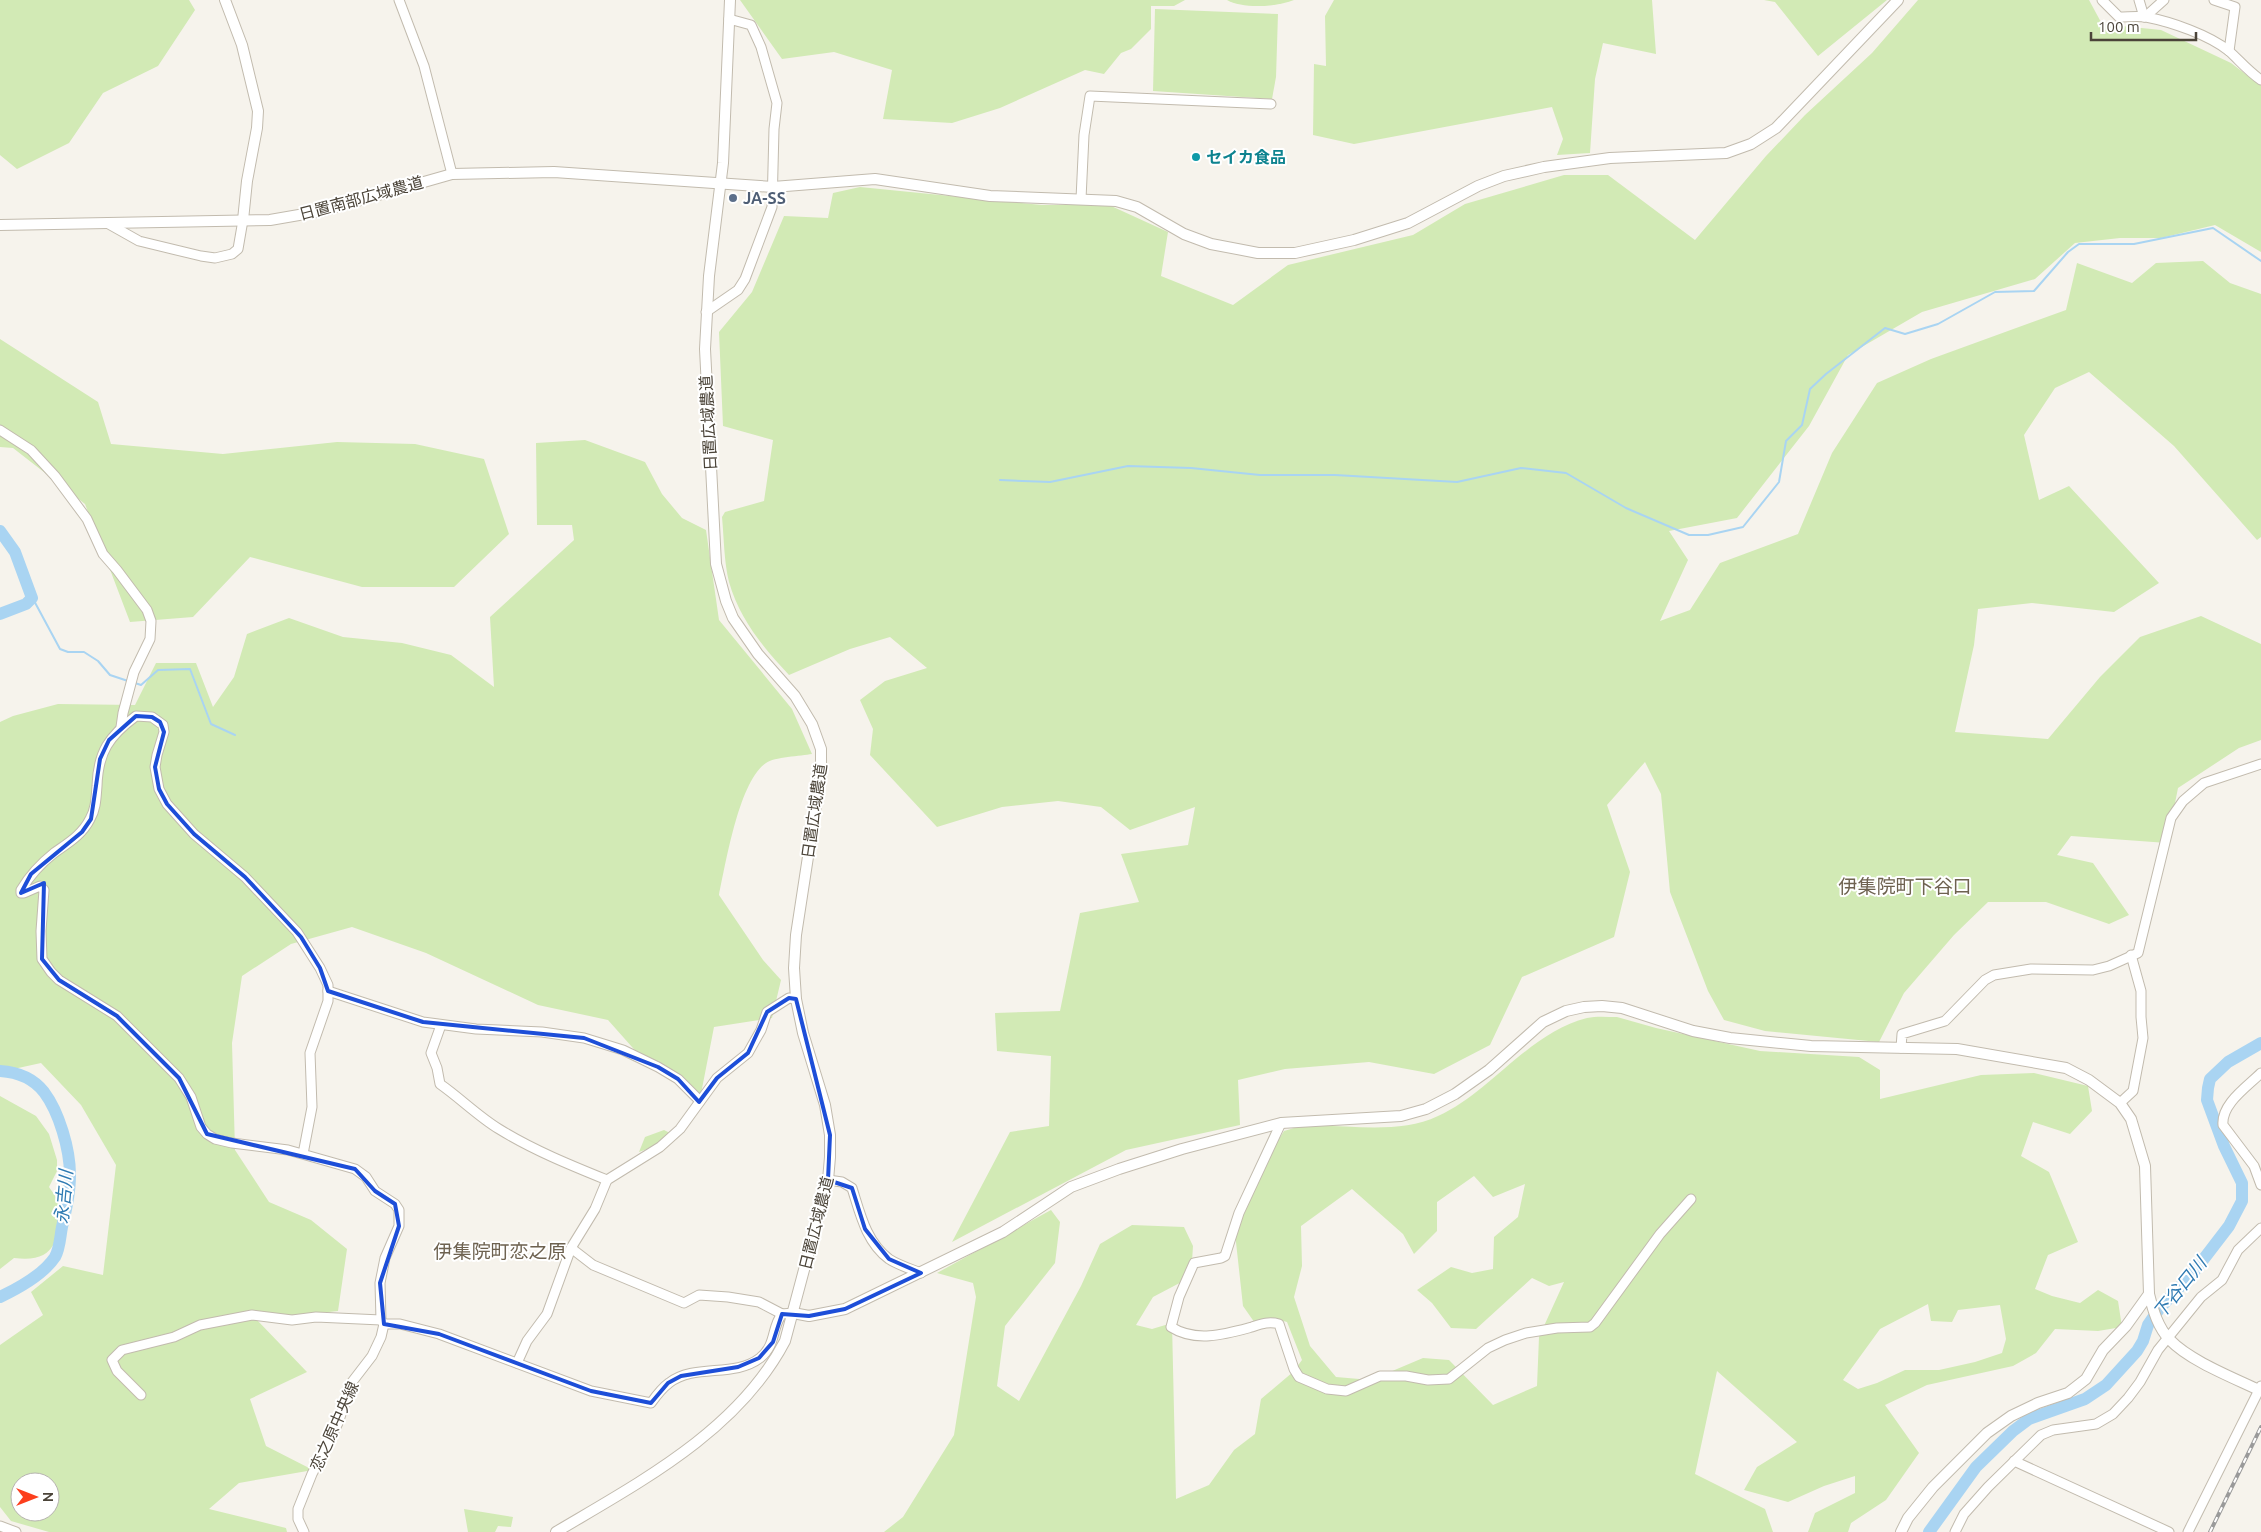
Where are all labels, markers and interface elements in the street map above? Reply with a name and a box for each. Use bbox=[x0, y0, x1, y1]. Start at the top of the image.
scale bar bbox=[2091, 10, 2196, 42]
text: 100 m bbox=[2098, 18, 2140, 35]
place label: セイカ食品 bbox=[1206, 148, 1286, 166]
marker: セイカ食品 bbox=[1190, 151, 1202, 163]
street label: 日置南部広域農道 bbox=[297, 173, 425, 223]
place label: JA-SS bbox=[743, 189, 786, 207]
marker: JA-SS bbox=[727, 192, 739, 204]
street label: 日置広域農道 bbox=[696, 375, 720, 471]
street label: 日置広域農道 bbox=[798, 762, 830, 860]
district label: 伊集院町下谷口 bbox=[1838, 875, 1972, 897]
water label: 永吉川 bbox=[51, 1167, 75, 1225]
street label: 日置広域農道 bbox=[796, 1174, 836, 1272]
district label: 伊集院町恋之原 bbox=[433, 1240, 567, 1262]
water label: 下谷口川 bbox=[2149, 1252, 2211, 1322]
street label: 恋之原中央線 bbox=[306, 1378, 362, 1474]
north arrow bbox=[10, 1472, 60, 1522]
text: N bbox=[40, 1492, 56, 1502]

